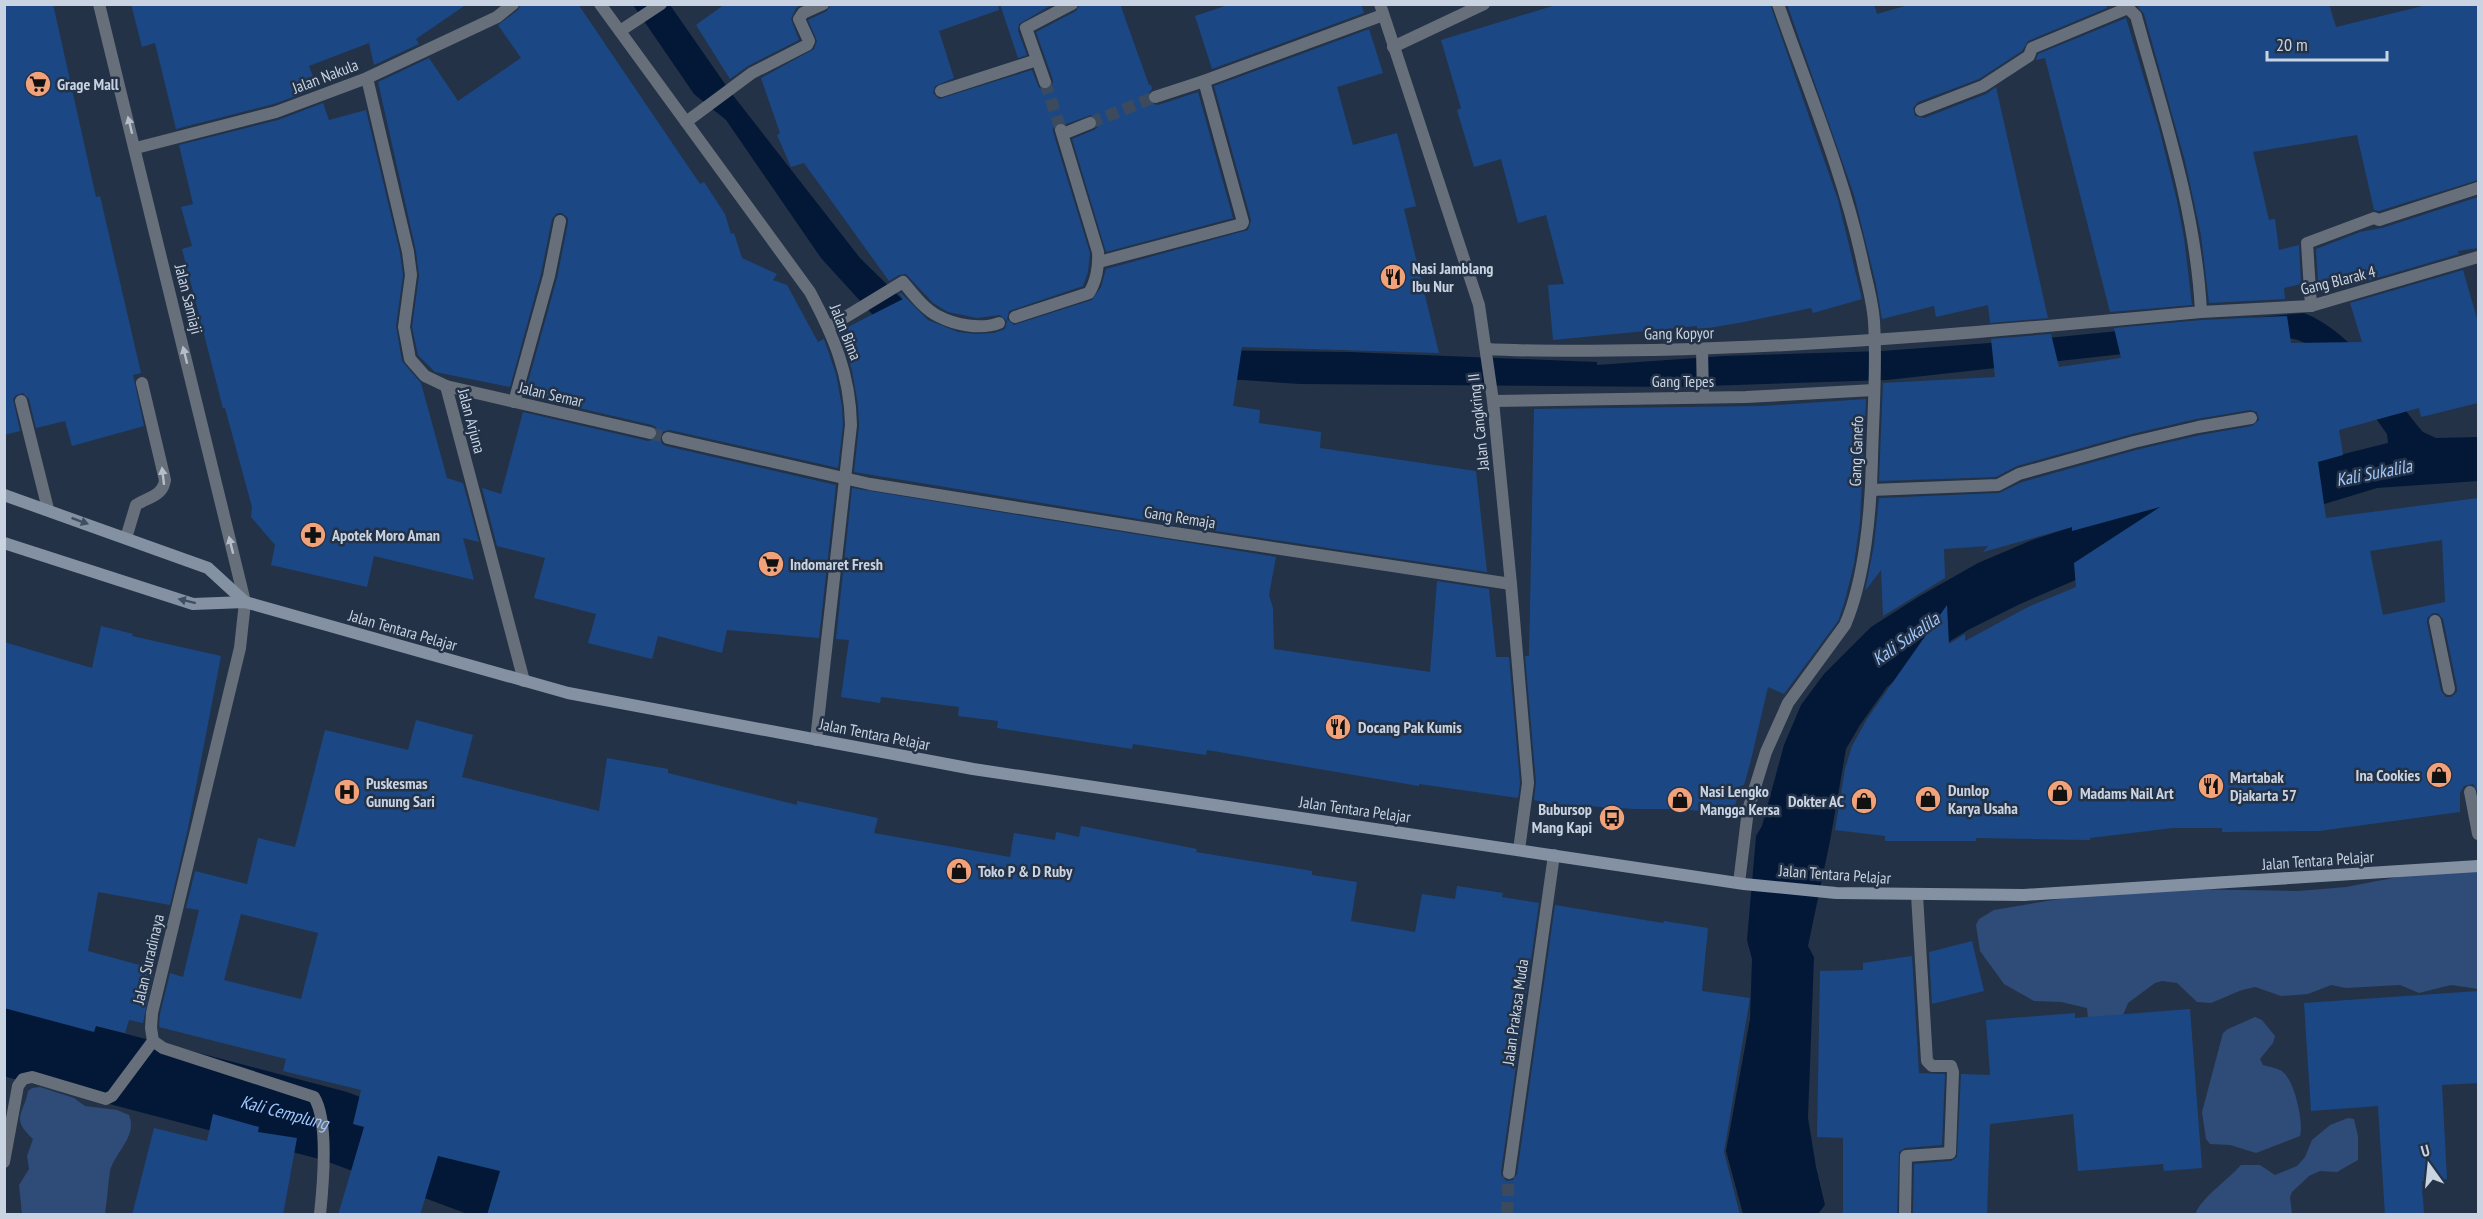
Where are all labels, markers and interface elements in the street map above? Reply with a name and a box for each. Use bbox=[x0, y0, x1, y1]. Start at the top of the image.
scale bar bbox=[2267, 24, 2387, 62]
text: 20 m bbox=[2276, 33, 2308, 56]
street label: Jalan Nakula bbox=[288, 54, 361, 98]
supermarket icon: Grage Mall bbox=[23, 69, 53, 99]
place label: Grage Mall bbox=[57, 74, 119, 94]
one-way arrow bbox=[124, 116, 134, 134]
place label: Nasi Jamblang Ibu Nur bbox=[1412, 258, 1493, 296]
street label: Jalan Samiaji bbox=[170, 261, 207, 336]
street label: Gang Blarak 4 bbox=[2298, 261, 2378, 299]
restaurant icon: Nasi Jamblang Ibu Nur bbox=[1378, 262, 1408, 292]
street label: Jalan Bima bbox=[825, 300, 866, 363]
street label: Gang Kopyor bbox=[1644, 322, 1715, 344]
one-way arrow bbox=[180, 346, 190, 364]
street label: Gang Tepes bbox=[1652, 371, 1714, 391]
street label: Jalan Cangkring II bbox=[1463, 373, 1493, 472]
street label: Jalan Semar bbox=[516, 377, 586, 411]
street label: Jalan Arjuna bbox=[454, 386, 490, 456]
street label: Gang Ganefo bbox=[1845, 415, 1867, 487]
water label: Kali Sukalila bbox=[2334, 454, 2415, 491]
one-way arrow bbox=[158, 466, 168, 485]
street label: Gang Remaja bbox=[1143, 501, 1217, 533]
one-way arrow bbox=[71, 516, 89, 526]
pharmacy icon: Apotek Moro Aman bbox=[298, 520, 328, 550]
place label: Apotek Moro Aman bbox=[331, 525, 440, 545]
one-way arrow bbox=[226, 536, 236, 554]
supermarket icon: Indomaret Fresh bbox=[756, 549, 786, 579]
place label: Indomaret Fresh bbox=[790, 554, 883, 574]
one-way arrow bbox=[178, 596, 196, 606]
street label: Jalan Tentara Pelajar bbox=[345, 605, 460, 655]
water label: Kali Sukalila bbox=[1868, 607, 1944, 670]
restaurant icon: Docang Pak Kumis bbox=[1323, 712, 1353, 742]
street label: Jalan Tentara Pelajar bbox=[817, 713, 933, 755]
place label: Docang Pak Kumis bbox=[1358, 717, 1462, 737]
shop icon: Ina Cookies bbox=[2424, 760, 2454, 790]
place label: Ina Cookies bbox=[2356, 765, 2420, 785]
place label: Martabak Djakarta 57 bbox=[2230, 767, 2297, 805]
restaurant icon: Martabak Djakarta 57 bbox=[2196, 771, 2226, 801]
place label: Puskesmas Gunung Sari bbox=[366, 773, 435, 811]
hospital icon: Puskesmas Gunung Sari bbox=[332, 777, 362, 807]
shop icon: Madams Nail Art bbox=[2045, 778, 2075, 808]
place label: Dunlop Karya Usaha bbox=[1948, 780, 2018, 818]
place label: Nasi Lengko Mangga Kersa bbox=[1700, 781, 1780, 819]
place label: Madams Nail Art bbox=[2080, 783, 2174, 803]
shop icon: Dunlop Karya Usaha bbox=[1913, 784, 1943, 814]
shop icon: Nasi Lengko Mangga Kersa bbox=[1665, 785, 1695, 815]
shop icon: Dokter AC bbox=[1849, 786, 1879, 816]
street label: Jalan Tentara Pelajar bbox=[1297, 791, 1413, 827]
place label: Dokter AC bbox=[1788, 791, 1845, 811]
place label: Bubursop Mang Kapi bbox=[1532, 799, 1592, 837]
bus stop icon: Bubursop Mang Kapi bbox=[1597, 803, 1627, 833]
street label: Jalan Tentara Pelajar bbox=[2260, 846, 2375, 874]
shop icon: Toko P & D Ruby bbox=[944, 856, 974, 886]
street label: Jalan Tentara Pelajar bbox=[1777, 860, 1892, 888]
place label: Toko P & D Ruby bbox=[978, 861, 1073, 881]
street label: Jalan Suradinaya bbox=[128, 912, 168, 1007]
street label: Jalan Prakasa Muda bbox=[1498, 958, 1532, 1067]
water label: Kali Cemplung bbox=[238, 1090, 332, 1135]
north arrow bbox=[2399, 1135, 2459, 1195]
text: U bbox=[2419, 1140, 2432, 1161]

